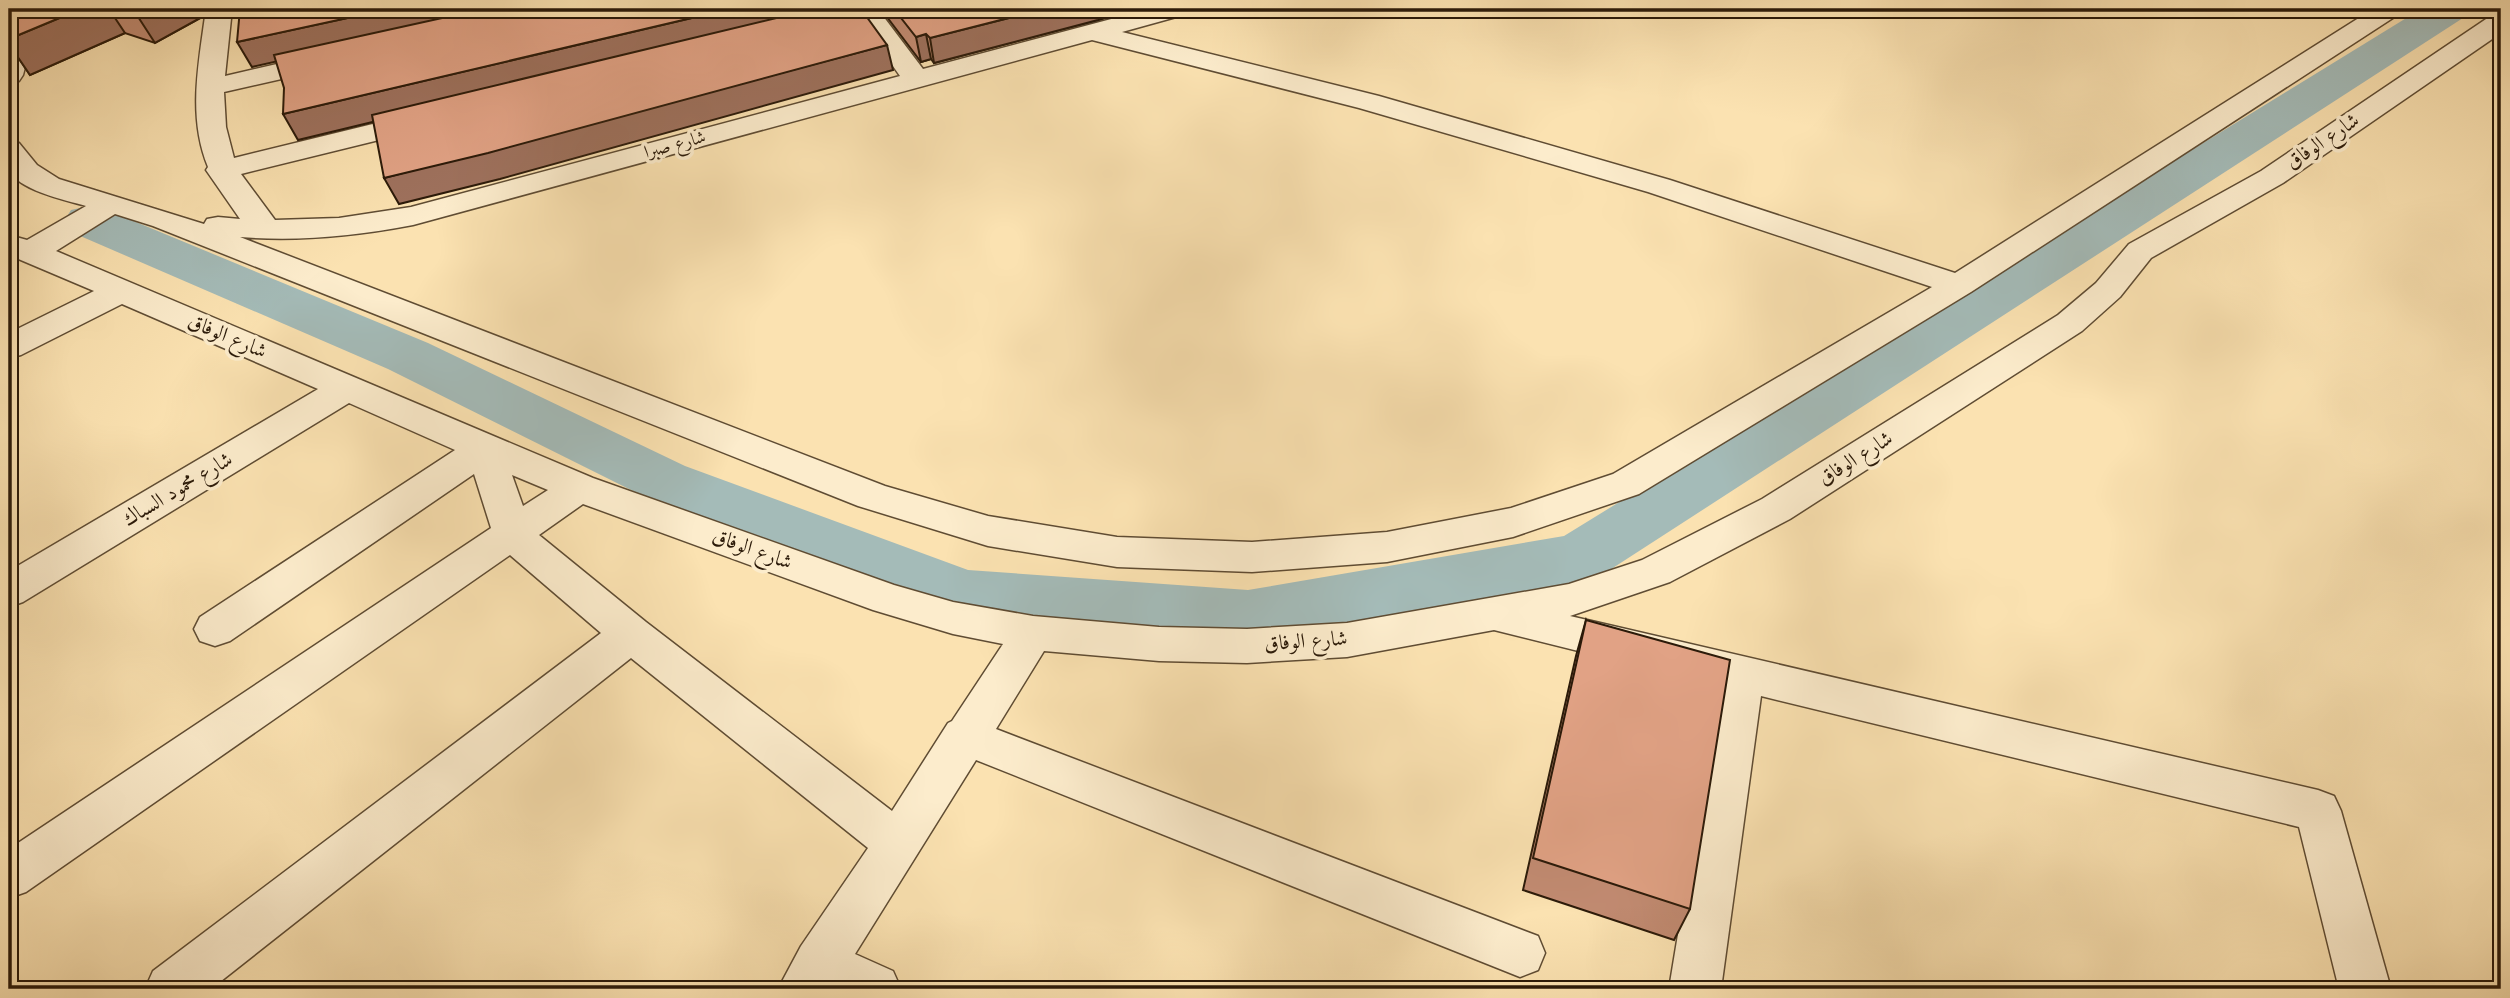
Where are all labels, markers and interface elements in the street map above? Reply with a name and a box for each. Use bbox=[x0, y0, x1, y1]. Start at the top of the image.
street label: شارع الوفاق bbox=[2283, 110, 2367, 179]
street label: شارع صبرا bbox=[642, 128, 709, 167]
street label: شارع الوفاق bbox=[182, 311, 269, 368]
street label: شارع الوفاق bbox=[1815, 428, 1900, 495]
street label: شارع محمود السباك bbox=[119, 448, 240, 536]
street label: شارع الوفاق bbox=[707, 526, 795, 580]
street label: شارع الوفاق bbox=[1264, 629, 1349, 661]

